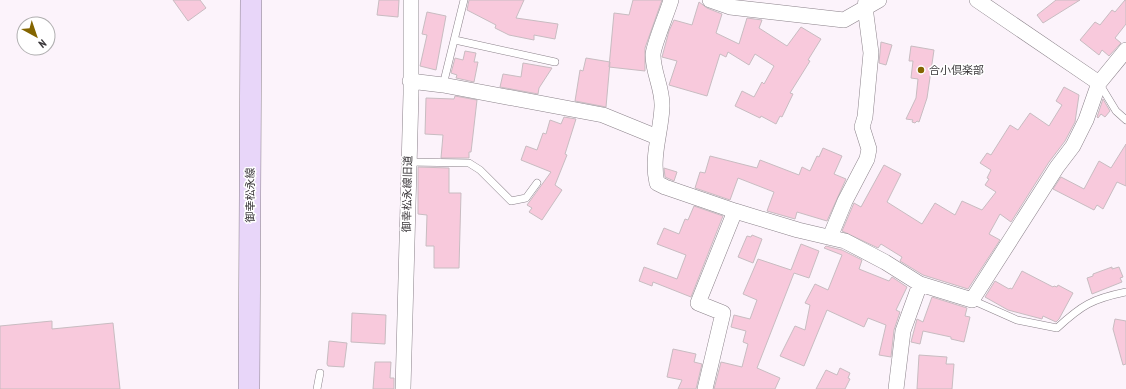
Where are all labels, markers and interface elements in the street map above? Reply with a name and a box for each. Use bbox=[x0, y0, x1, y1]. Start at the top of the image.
north arrow bbox=[16, 16, 56, 56]
text: N bbox=[36, 36, 49, 51]
place label: 合小倶楽部 bbox=[929, 63, 984, 77]
marker: 合小倶楽部 bbox=[916, 65, 926, 75]
street label: 御幸松永線旧道 bbox=[399, 155, 415, 234]
street label: 御幸松永線 bbox=[243, 168, 257, 224]

